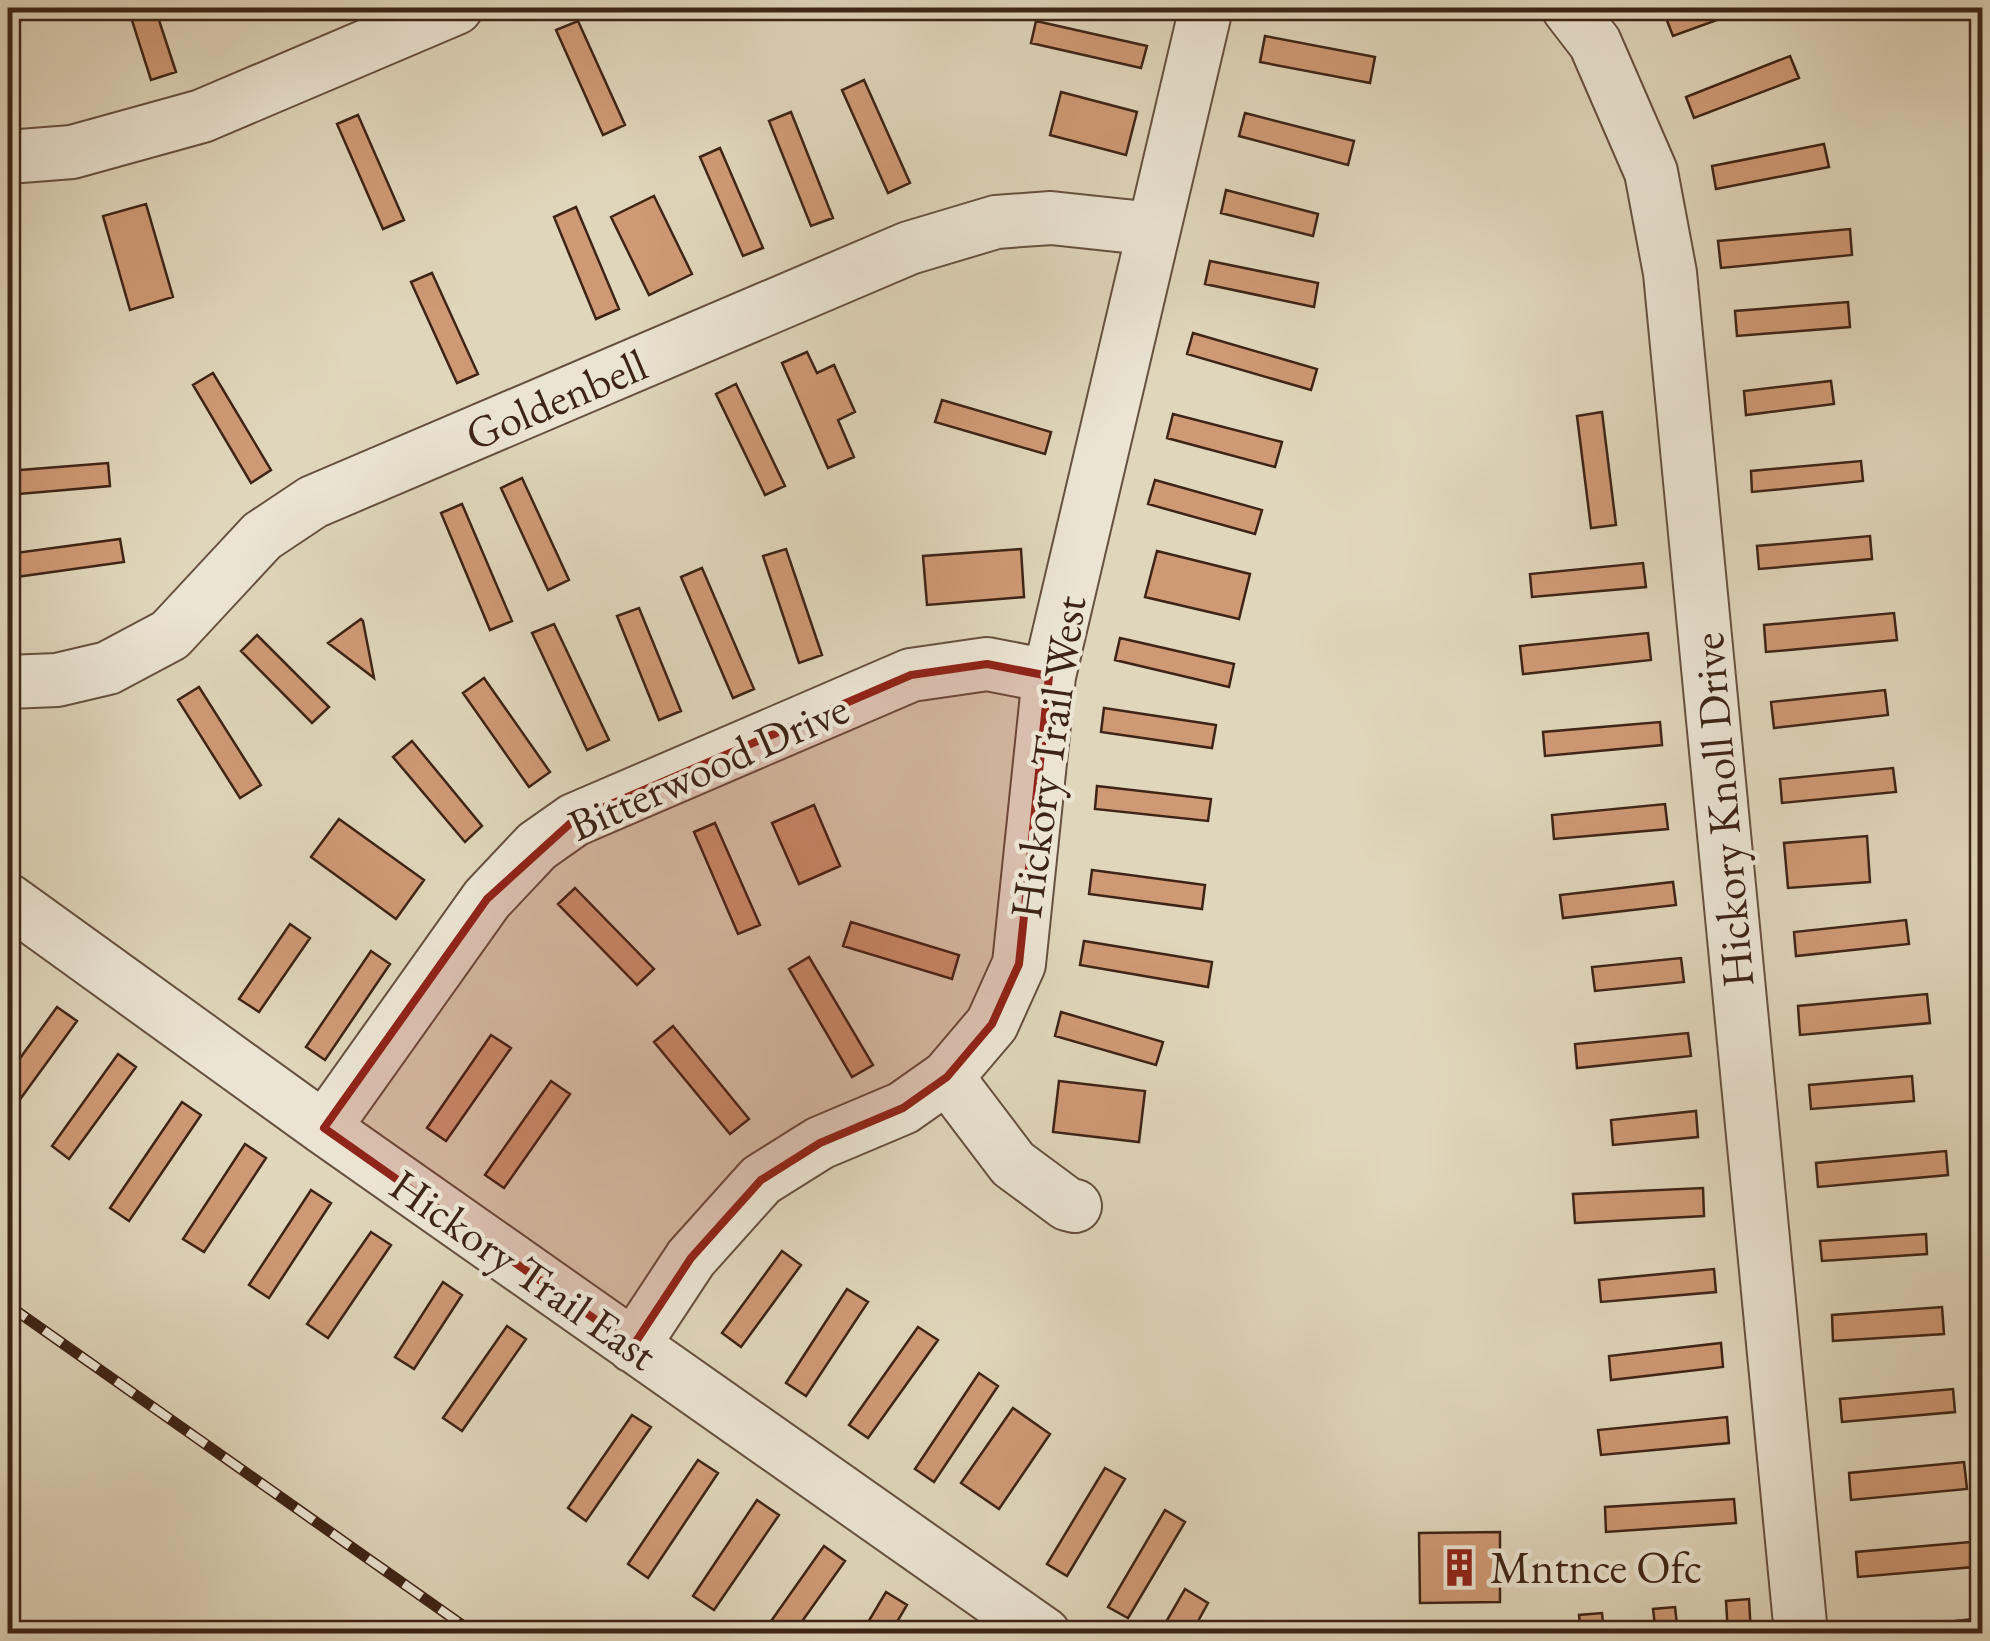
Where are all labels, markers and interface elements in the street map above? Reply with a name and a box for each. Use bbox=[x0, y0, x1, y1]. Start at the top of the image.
street label: Goldenbell bbox=[456, 335, 656, 463]
street label: Hickory Trail West bbox=[996, 592, 1098, 922]
street label: Hickory Knoll Drive bbox=[1678, 630, 1766, 990]
street label: Bitterwood Drive bbox=[559, 678, 857, 854]
street label: Hickory Trail East bbox=[379, 1155, 669, 1383]
place label: Mntnce Ofc bbox=[1490, 1538, 1702, 1596]
building icon: Mntnce Ofc bbox=[1439, 1546, 1481, 1588]

